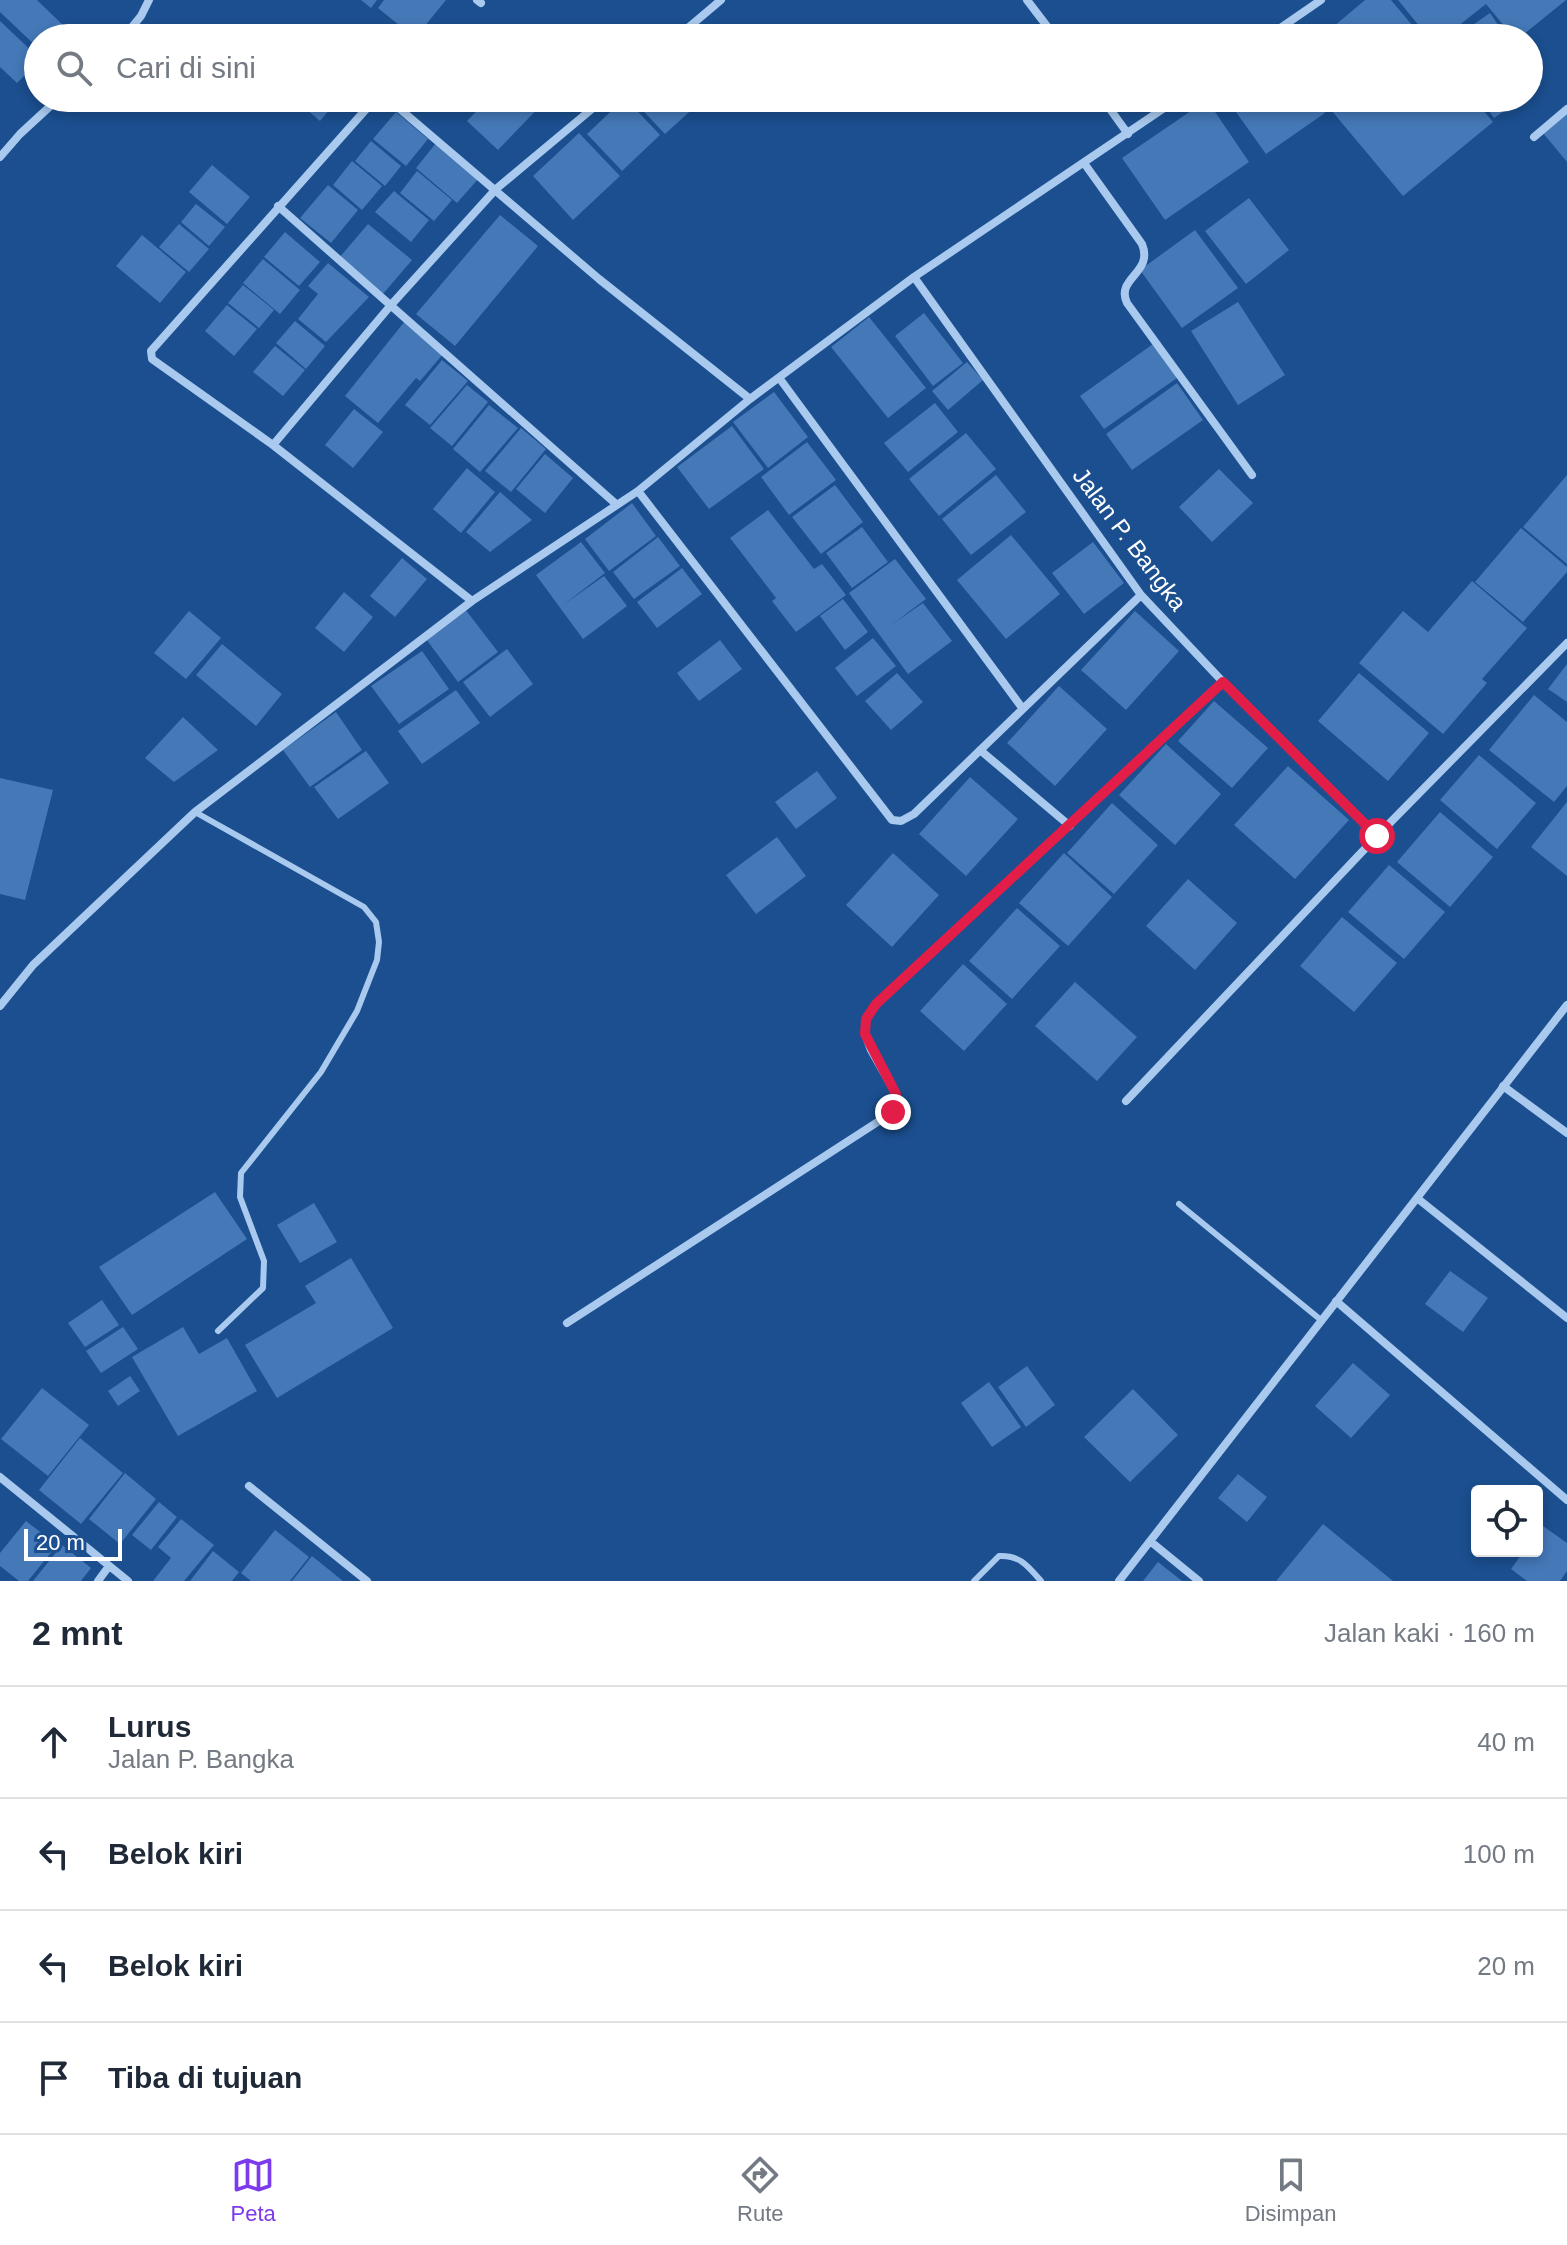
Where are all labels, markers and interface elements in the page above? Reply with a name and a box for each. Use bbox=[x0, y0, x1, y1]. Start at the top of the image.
search box bbox=[24, 24, 1543, 112]
icon: search bbox=[52, 46, 96, 90]
text: Cari di sini bbox=[116, 51, 256, 84]
street label: Jalan P. Bangka bbox=[1068, 462, 1193, 616]
route start bbox=[1359, 818, 1395, 854]
route end bbox=[875, 1094, 911, 1130]
map controls bbox=[1471, 1485, 1543, 1557]
button: locate bbox=[1471, 1485, 1543, 1557]
scale bar bbox=[24, 1525, 122, 1561]
text: 20 m bbox=[36, 1530, 85, 1555]
text: 2 mnt bbox=[32, 1614, 123, 1652]
text: Jalan kaki · 160 m bbox=[1324, 1618, 1535, 1648]
text: Lurus bbox=[108, 1710, 191, 1743]
icon: ahead bbox=[32, 1720, 76, 1764]
text: 40 m bbox=[1477, 1727, 1535, 1757]
text: Jalan P. Bangka bbox=[108, 1744, 294, 1774]
icon: left bbox=[32, 1832, 76, 1876]
text: Belok kiri bbox=[108, 1837, 243, 1870]
text: 100 m bbox=[1463, 1839, 1535, 1869]
icon: left bbox=[32, 1944, 76, 1988]
text: Belok kiri bbox=[108, 1949, 243, 1982]
text: 20 m bbox=[1477, 1951, 1535, 1981]
icon: arrive bbox=[32, 2056, 76, 2100]
text: Tiba di tujuan bbox=[108, 2061, 302, 2094]
tab: Peta bbox=[231, 2153, 276, 2227]
tab: Rute bbox=[737, 2153, 784, 2227]
tab: Disimpan bbox=[1245, 2153, 1336, 2227]

